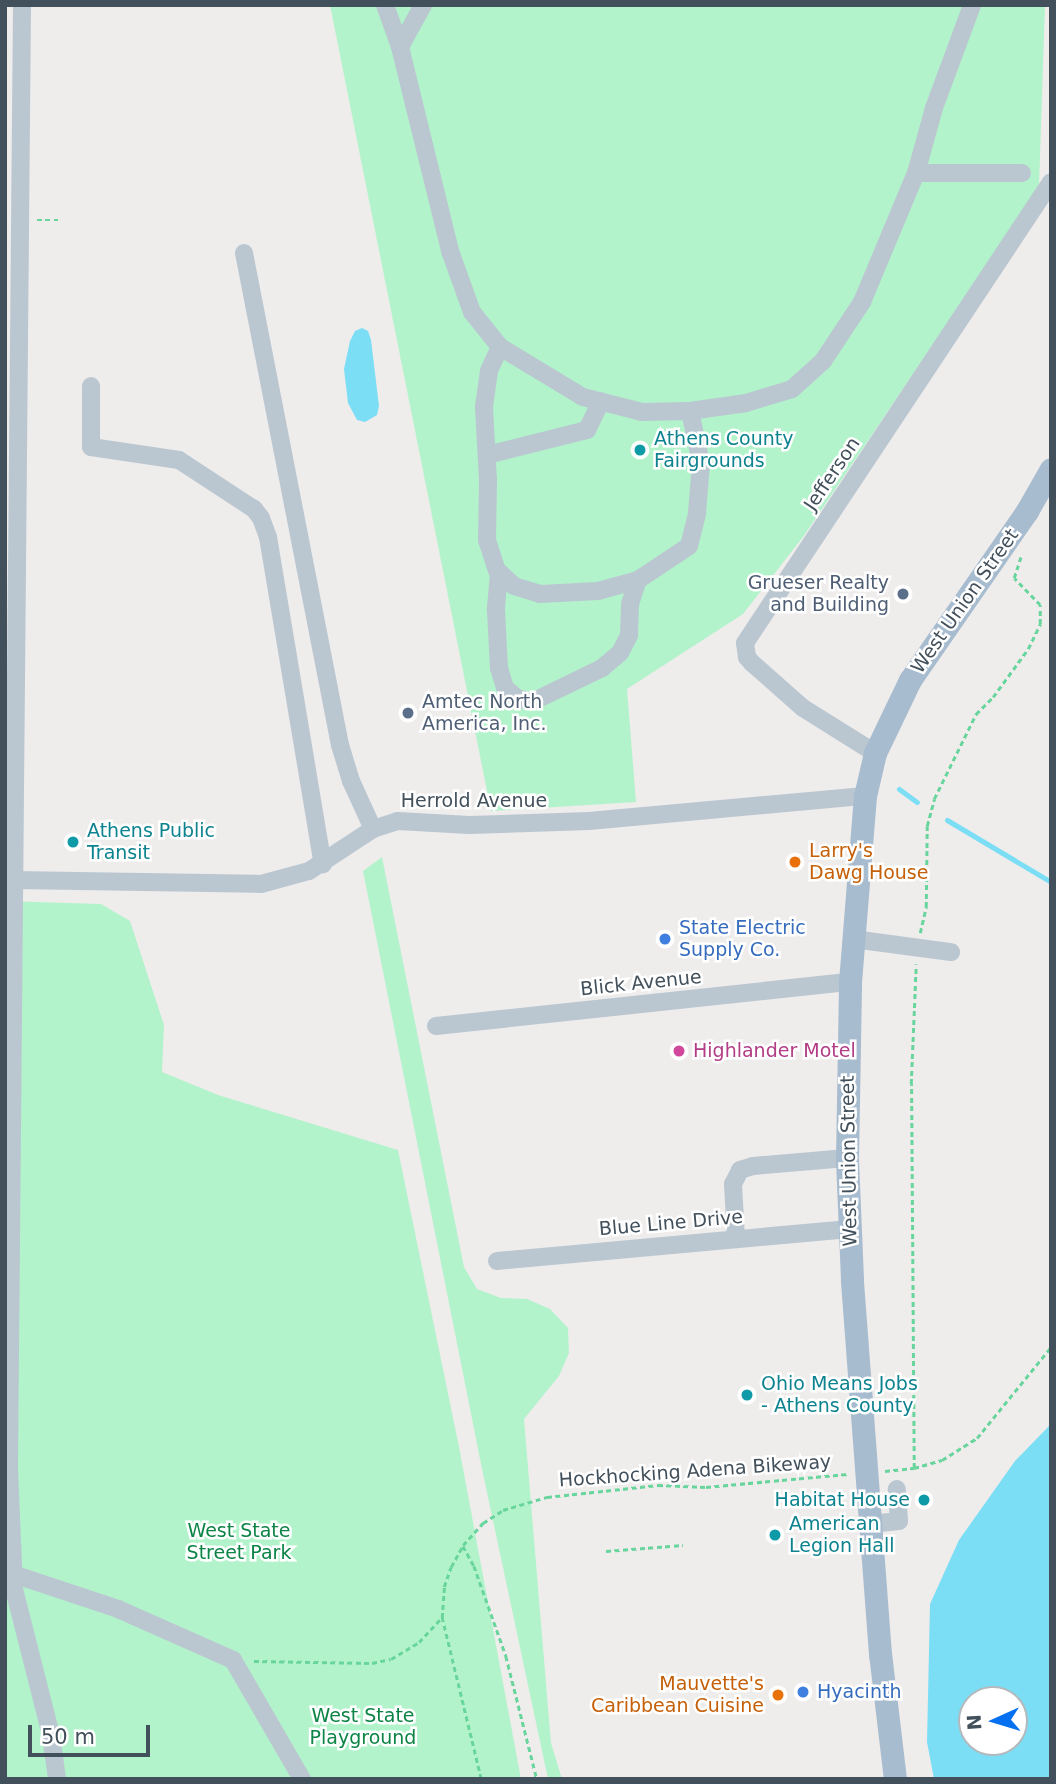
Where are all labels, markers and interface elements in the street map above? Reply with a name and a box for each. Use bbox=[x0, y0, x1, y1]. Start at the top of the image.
place label: Athens County Fairgrounds bbox=[654, 428, 793, 472]
street label: Jefferson bbox=[799, 433, 865, 515]
marker: Athens County Fairgrounds bbox=[632, 442, 648, 458]
street label: West Union Street bbox=[907, 524, 1023, 678]
place label: Grueser Realty and Building bbox=[748, 572, 889, 616]
marker: Grueser Realty and Building bbox=[895, 586, 911, 602]
place label: Amtec North America, Inc. bbox=[422, 691, 547, 735]
marker: Amtec North America, Inc. bbox=[400, 705, 416, 721]
street label: Herrold Avenue bbox=[401, 790, 547, 812]
place label: Athens Public Transit bbox=[87, 820, 215, 864]
marker: Athens Public Transit bbox=[65, 834, 81, 850]
place label: Larry's Dawg House bbox=[809, 840, 928, 884]
marker: Larry's Dawg House bbox=[787, 854, 803, 870]
place label: State Electric Supply Co. bbox=[679, 917, 806, 961]
marker: State Electric Supply Co. bbox=[657, 931, 673, 947]
street label: Blick Avenue bbox=[579, 965, 703, 1001]
place label: Highlander Motel bbox=[693, 1040, 856, 1062]
marker: Highlander Motel bbox=[671, 1043, 687, 1059]
street label: West Union Street bbox=[836, 1075, 862, 1247]
street label: Blue Line Drive bbox=[598, 1205, 744, 1241]
place label: Ohio Means Jobs - Athens County bbox=[761, 1373, 918, 1417]
marker: Ohio Means Jobs - Athens County bbox=[739, 1387, 755, 1403]
street label: Hockhocking Adena Bikeway bbox=[558, 1450, 832, 1492]
place label: Habitat House bbox=[775, 1489, 910, 1511]
marker: Habitat House bbox=[916, 1492, 932, 1508]
place label: American Legion Hall bbox=[789, 1513, 894, 1557]
park label: West State Street Park bbox=[187, 1520, 291, 1564]
marker: American Legion Hall bbox=[767, 1527, 783, 1543]
place label: Mauvette's Caribbean Cuisine bbox=[591, 1673, 764, 1717]
place label: Hyacinth bbox=[817, 1681, 901, 1703]
marker: Hyacinth bbox=[795, 1684, 811, 1700]
north arrow bbox=[958, 1686, 1028, 1756]
marker: Mauvette's Caribbean Cuisine bbox=[770, 1687, 786, 1703]
park label: West State Playground bbox=[310, 1705, 416, 1749]
scale bar bbox=[32, 1710, 154, 1754]
text: N bbox=[963, 1714, 986, 1731]
text: 50 m bbox=[41, 1725, 95, 1749]

